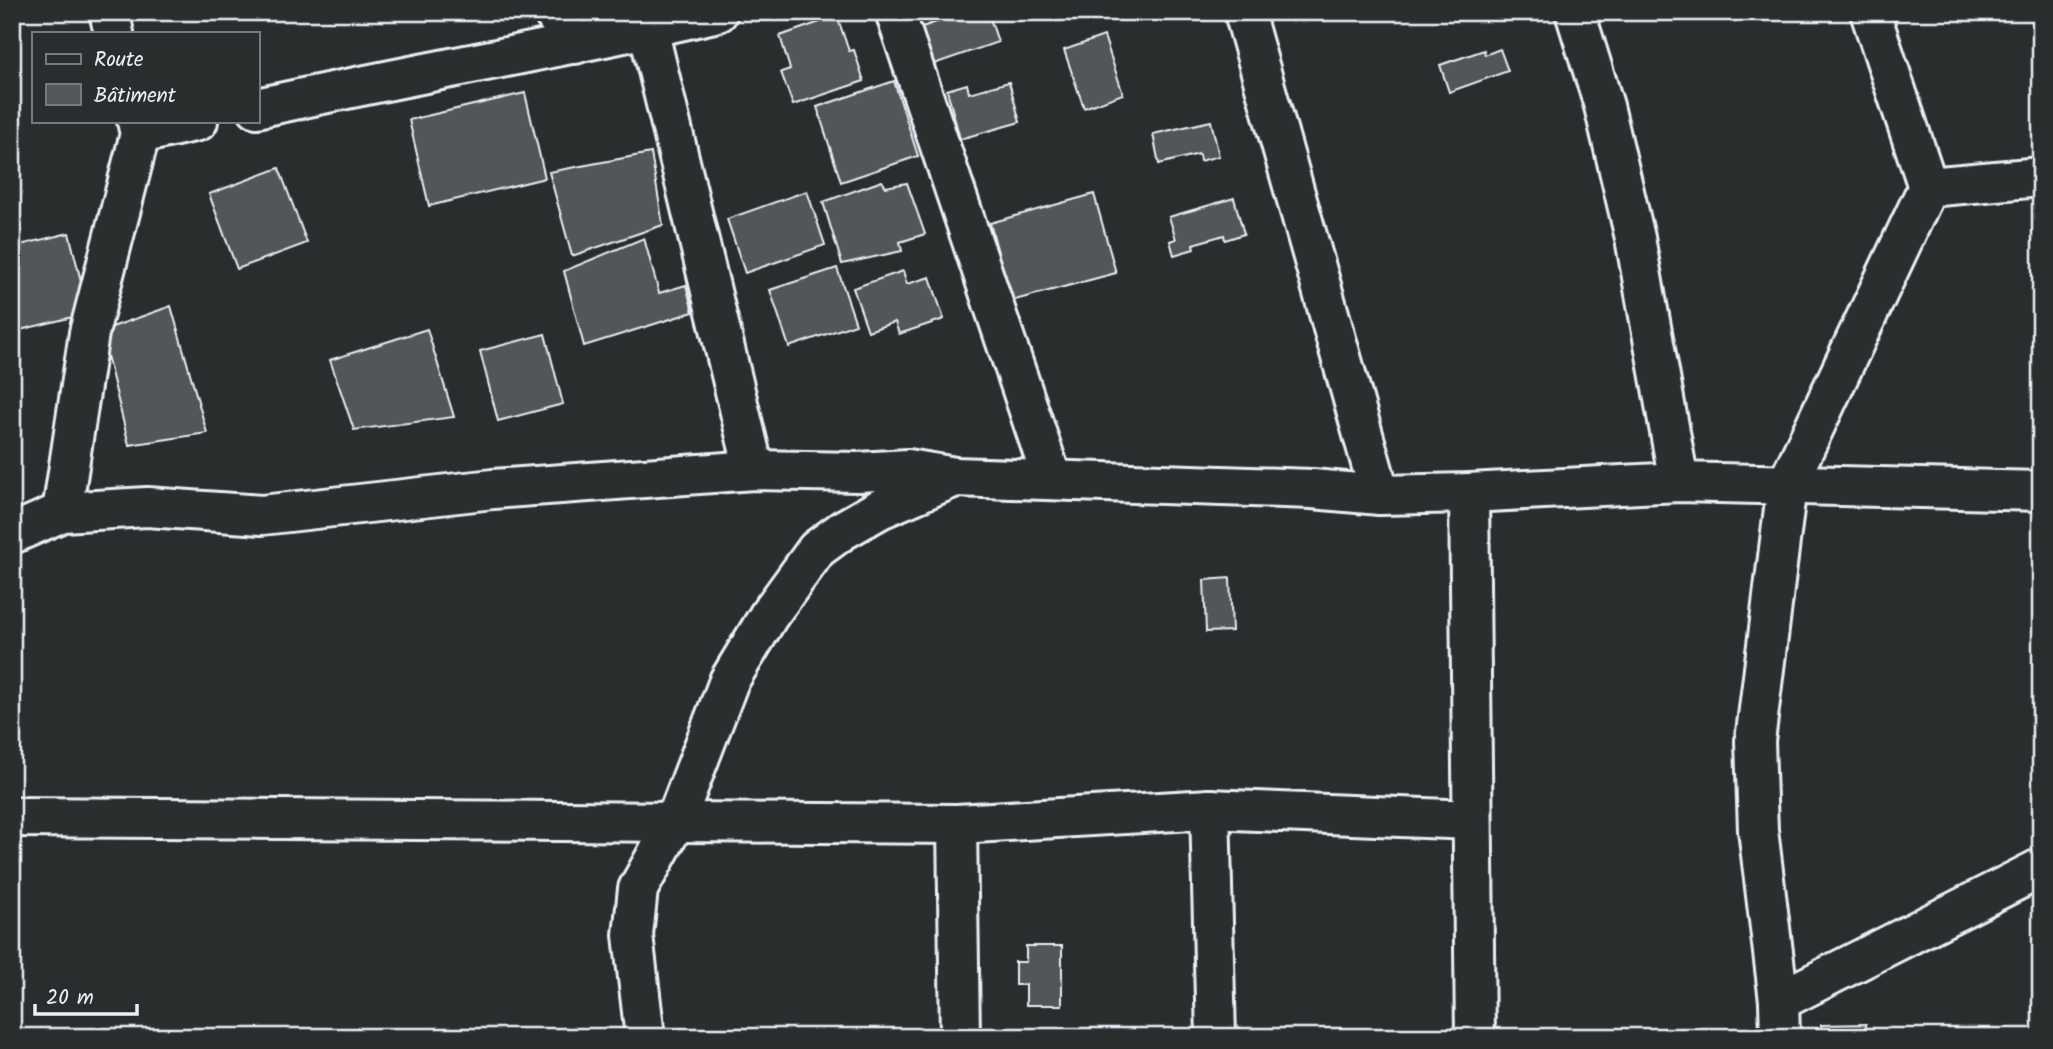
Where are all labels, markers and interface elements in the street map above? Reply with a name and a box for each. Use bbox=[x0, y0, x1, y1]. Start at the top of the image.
legend bbox=[32, 32, 259, 122]
text: Route bbox=[94, 44, 144, 77]
text: Bâtiment bbox=[94, 80, 177, 113]
scale bar bbox=[35, 972, 136, 1016]
text: 20 m bbox=[46, 982, 94, 1015]

